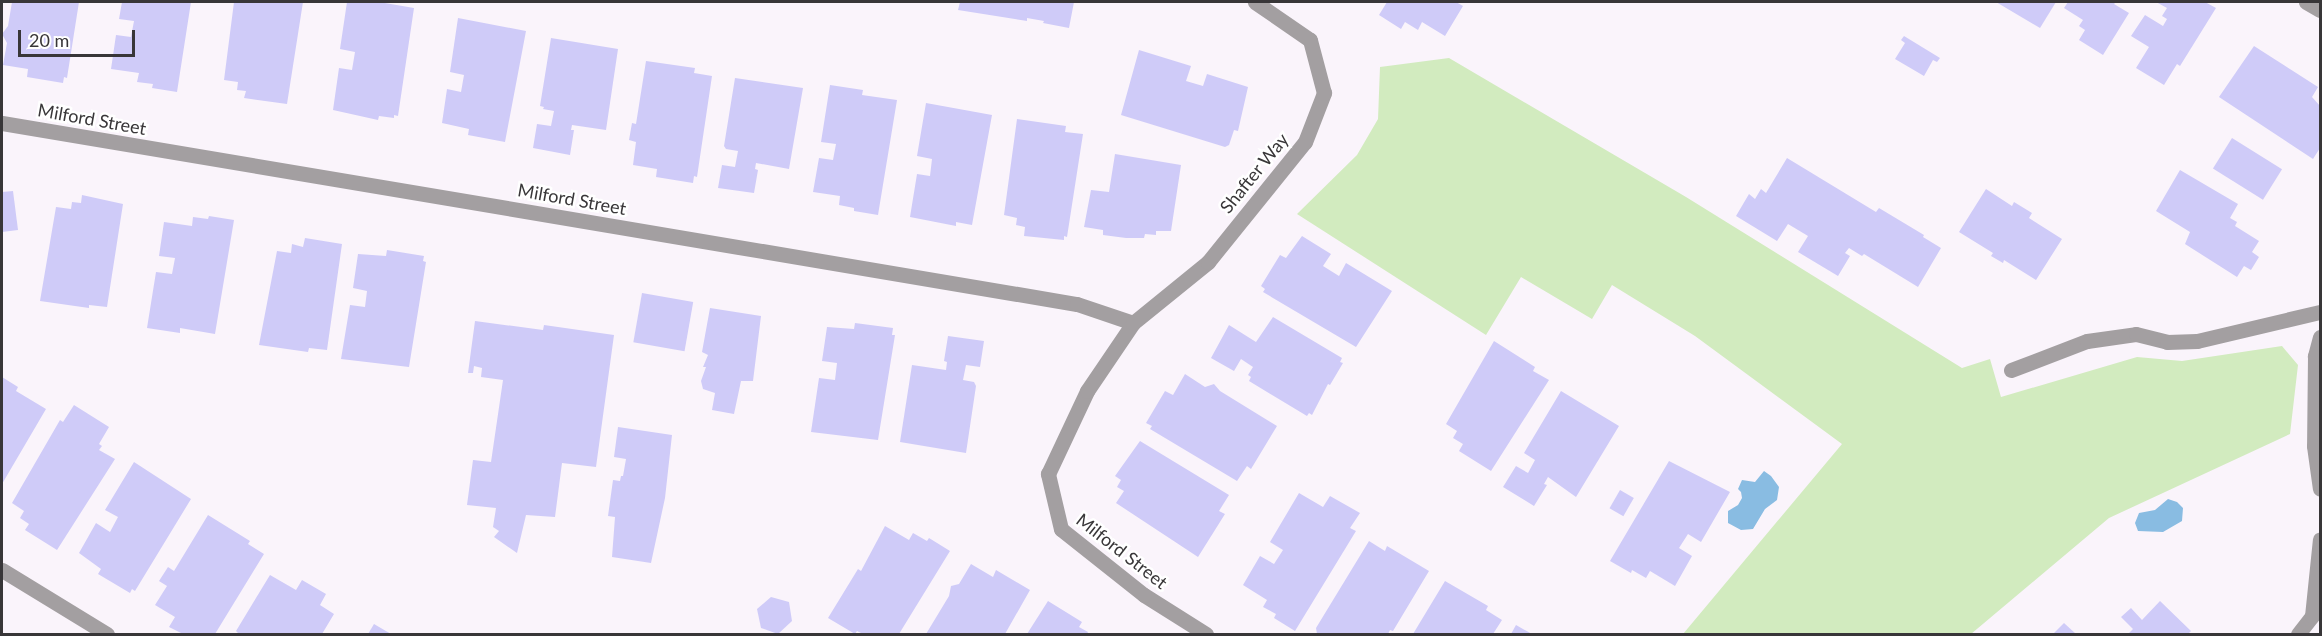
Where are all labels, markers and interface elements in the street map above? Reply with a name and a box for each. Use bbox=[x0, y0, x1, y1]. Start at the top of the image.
scale bar bbox=[21, 18, 138, 56]
text: 20 m bbox=[29, 29, 69, 51]
street label: Milford Street bbox=[36, 99, 148, 139]
street label: Shafter Way bbox=[1215, 128, 1293, 218]
street label: Milford Street bbox=[516, 179, 628, 219]
street label: Milford Street bbox=[1072, 509, 1172, 593]

